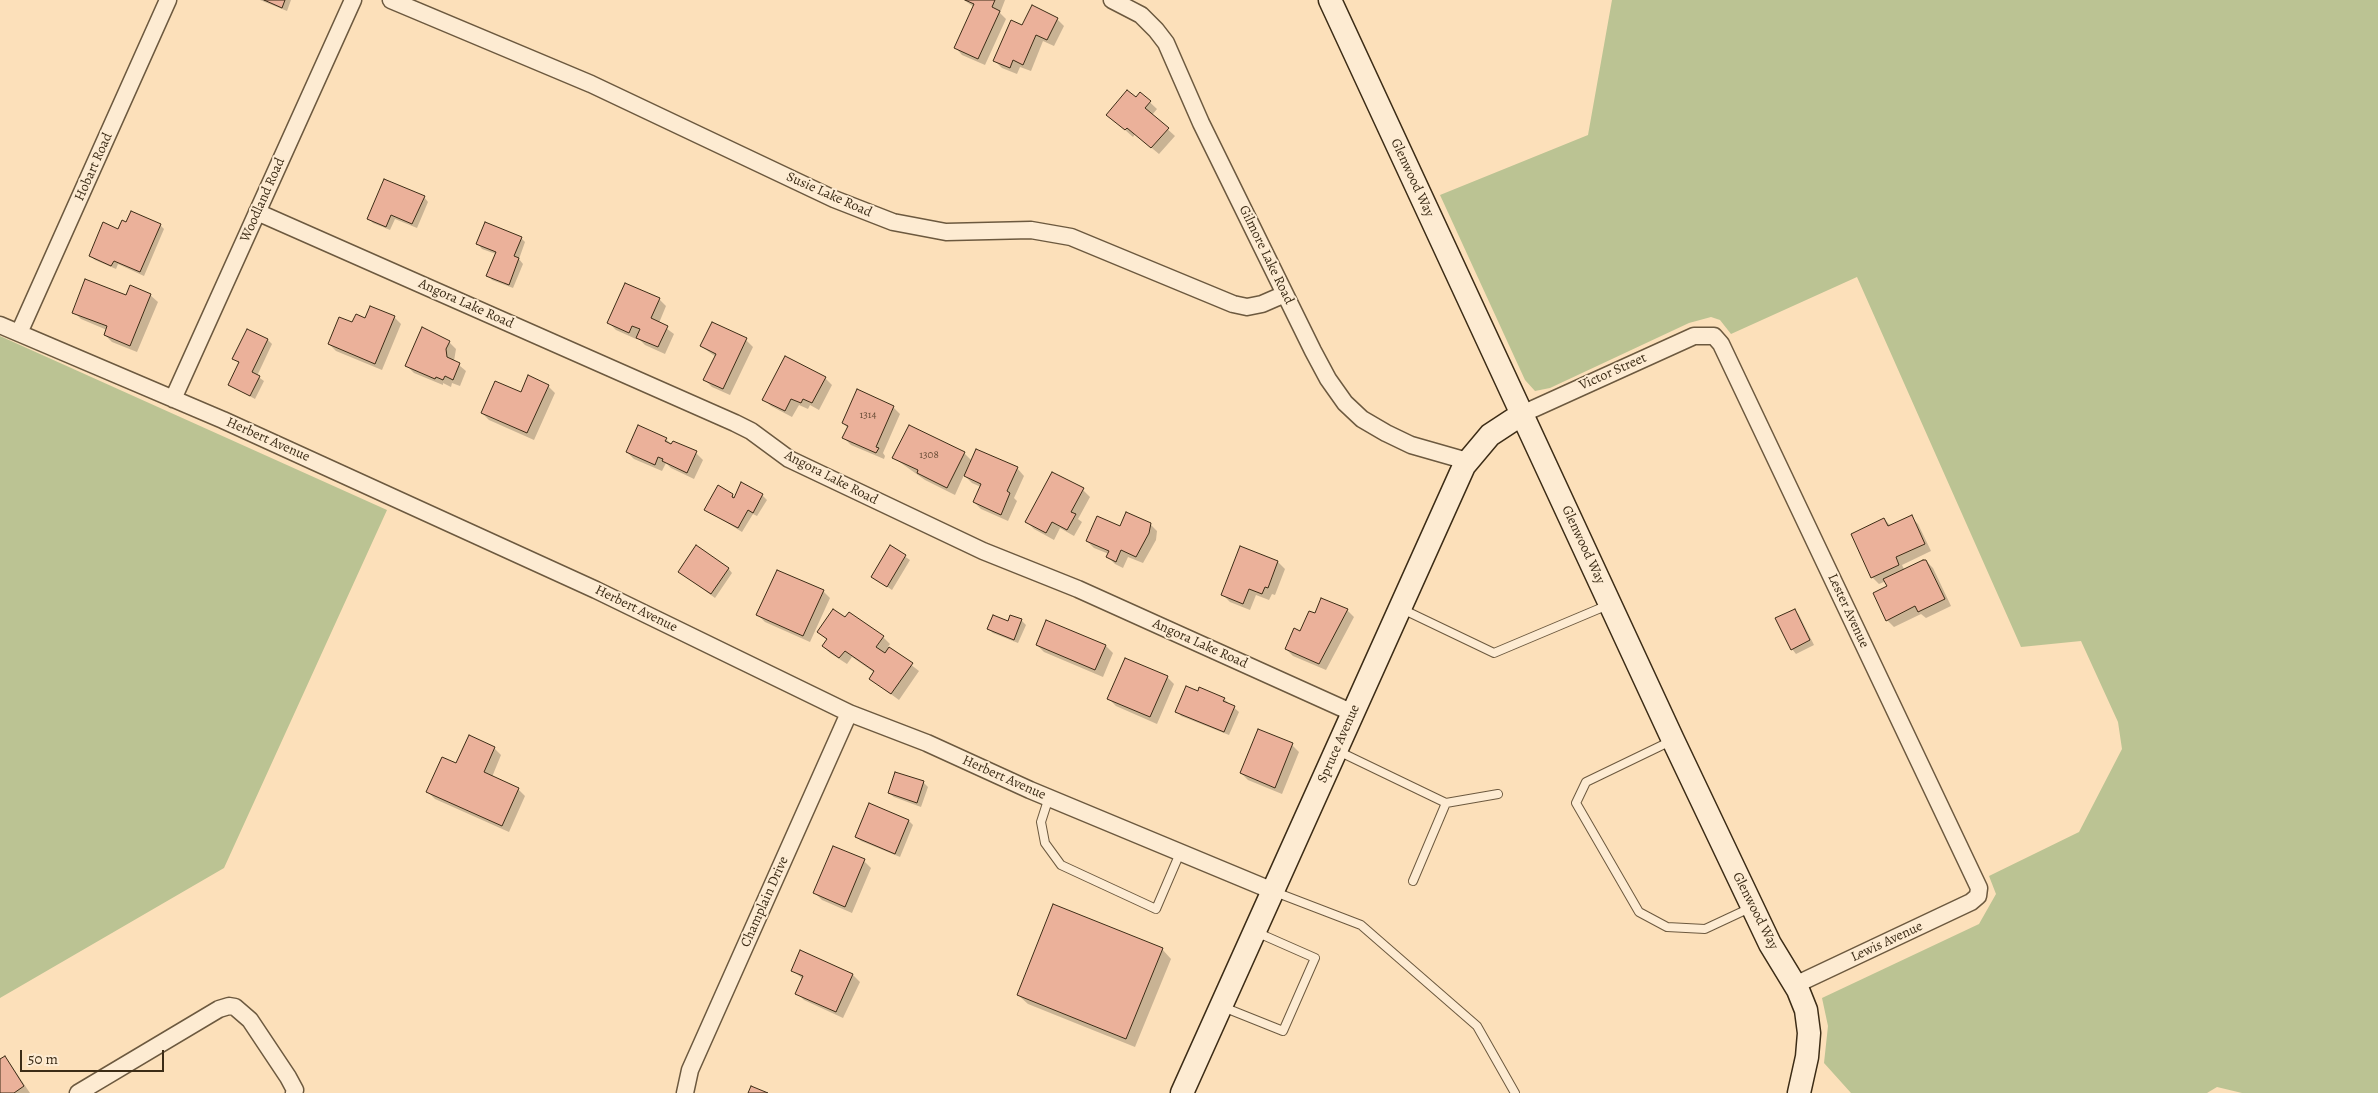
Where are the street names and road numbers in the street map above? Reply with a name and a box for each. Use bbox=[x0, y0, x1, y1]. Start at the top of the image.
street label: Hobart Road bbox=[72, 130, 116, 204]
street label: Glenwood Way bbox=[1387, 136, 1437, 220]
street label: Woodland Road bbox=[237, 155, 289, 245]
street label: Susie Lake Road bbox=[784, 169, 874, 221]
street label: Gilmore Lake Road bbox=[1235, 203, 1297, 307]
street label: Angora Lake Road bbox=[416, 275, 516, 333]
street label: Victor Street bbox=[1577, 350, 1649, 394]
street label: Herbert Avenue bbox=[224, 414, 312, 466]
street label: Angora Lake Road bbox=[781, 447, 881, 509]
street label: Glenwood Way bbox=[1558, 503, 1608, 587]
street label: Lester Avenue bbox=[1824, 571, 1872, 651]
street label: Herbert Avenue bbox=[592, 582, 680, 636]
street label: Angora Lake Road bbox=[1150, 615, 1250, 673]
street label: Spruce Avenue bbox=[1314, 702, 1364, 786]
street label: Herbert Avenue bbox=[960, 752, 1048, 804]
street label: Champlain Drive bbox=[737, 854, 793, 950]
street label: Glenwood Way bbox=[1728, 869, 1782, 953]
street label: Lewis Avenue bbox=[1848, 918, 1926, 966]

